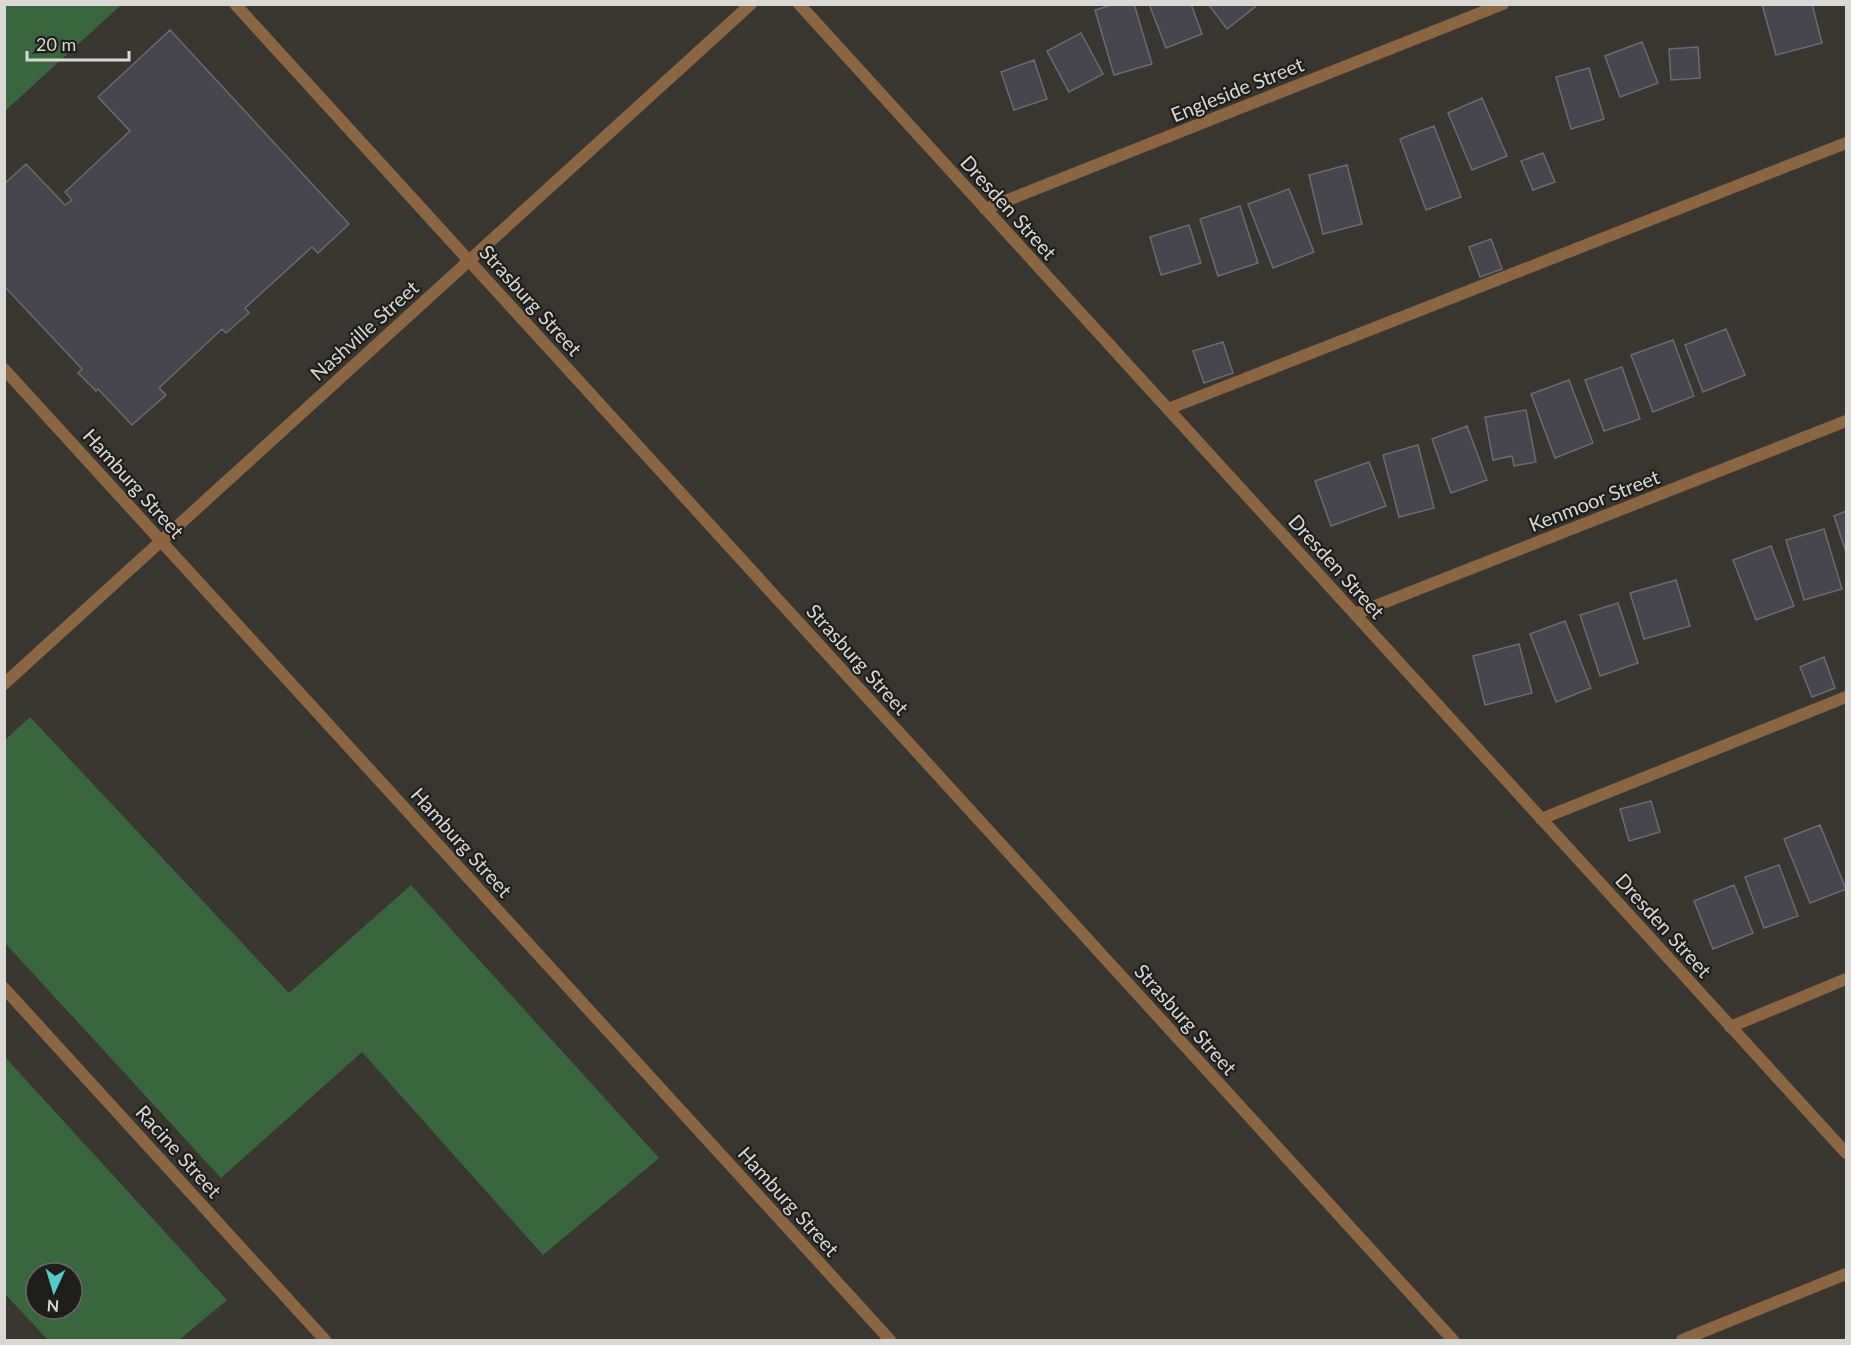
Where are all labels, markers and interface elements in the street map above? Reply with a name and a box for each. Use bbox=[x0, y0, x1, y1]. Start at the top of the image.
scale bar bbox=[27, 24, 129, 62]
text: 20 m bbox=[36, 33, 76, 55]
street label: Engleside Street bbox=[1167, 51, 1307, 127]
street label: Dresden Street bbox=[956, 150, 1062, 264]
street label: Strasburg Street bbox=[475, 240, 587, 360]
street label: Nashville Street bbox=[305, 275, 423, 385]
street label: Hamburg Street bbox=[79, 423, 189, 543]
street label: Kenmoor Street bbox=[1525, 464, 1663, 536]
street label: Dresden Street bbox=[1284, 509, 1390, 623]
street label: Strasburg Street bbox=[802, 599, 914, 719]
street label: Hamburg Street bbox=[407, 782, 517, 902]
street label: Dresden Street bbox=[1611, 868, 1717, 982]
street label: Strasburg Street bbox=[1130, 959, 1242, 1079]
street label: Racine Street bbox=[131, 1100, 227, 1202]
street label: Hamburg Street bbox=[734, 1141, 844, 1261]
north arrow bbox=[24, 1261, 84, 1321]
text: N bbox=[46, 1297, 60, 1316]

